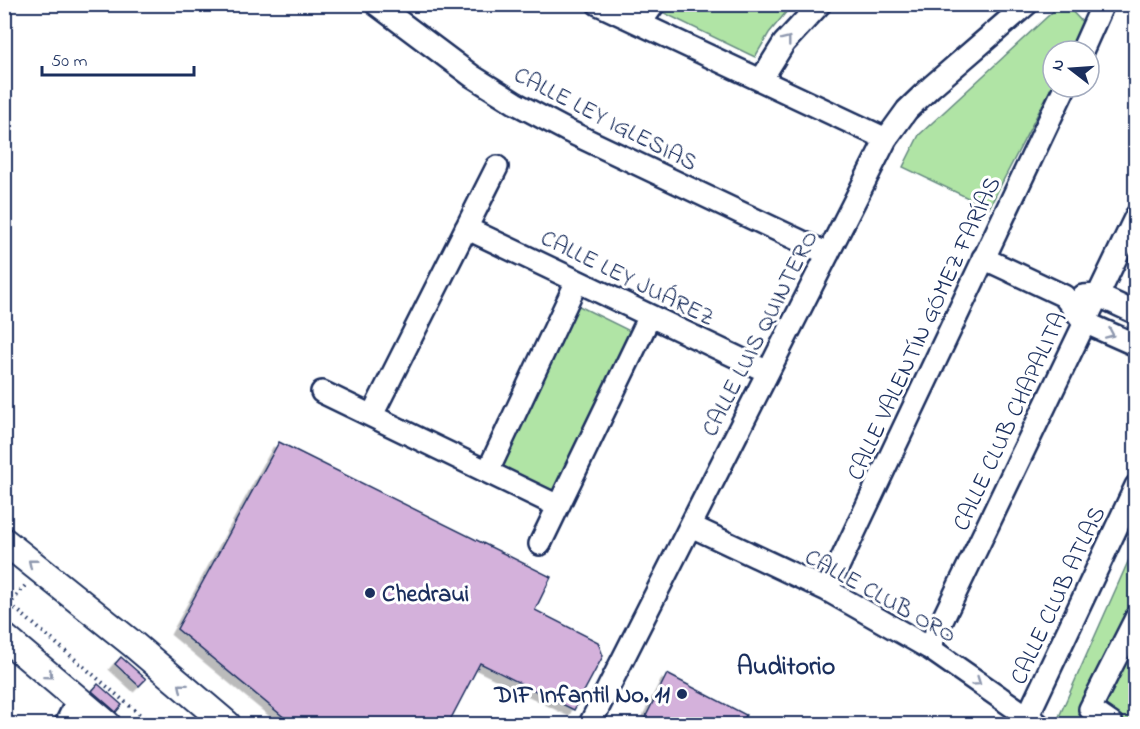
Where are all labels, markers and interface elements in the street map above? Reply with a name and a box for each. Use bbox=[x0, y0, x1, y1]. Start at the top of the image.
one-way arrow bbox=[780, 36, 791, 47]
scale bar bbox=[42, 39, 194, 77]
north arrow bbox=[1041, 39, 1101, 99]
text: 50 m bbox=[51, 49, 88, 75]
text: N bbox=[1046, 56, 1072, 74]
street label: CALLE LEY IGLESIAS bbox=[507, 59, 703, 182]
street label: CALLE VALENTÍN GÓMEZ FARÍAS bbox=[839, 171, 1011, 487]
street label: CALLE LEY JUÁREZ bbox=[534, 222, 720, 337]
street label: CALLE LUIS QUINTERO bbox=[694, 225, 828, 443]
street label: CALLE CLUB CHAPALITA bbox=[945, 307, 1077, 537]
one-way arrow bbox=[1103, 326, 1114, 338]
street label: CALLE CLUB ATLAS bbox=[1003, 501, 1116, 691]
street label: CALLE CLUB ORO bbox=[797, 541, 962, 654]
one-way arrow bbox=[27, 559, 38, 570]
place label: Chedraui bbox=[382, 578, 469, 613]
marker: Chedraui bbox=[363, 586, 377, 600]
district label: Auditorio bbox=[737, 649, 835, 687]
one-way arrow bbox=[42, 668, 53, 679]
one-way arrow bbox=[971, 675, 982, 686]
place label: DIF Infantil No. 11 bbox=[494, 679, 670, 714]
one-way arrow bbox=[178, 683, 189, 694]
marker: DIF Infantil No. 11 bbox=[675, 687, 689, 701]

